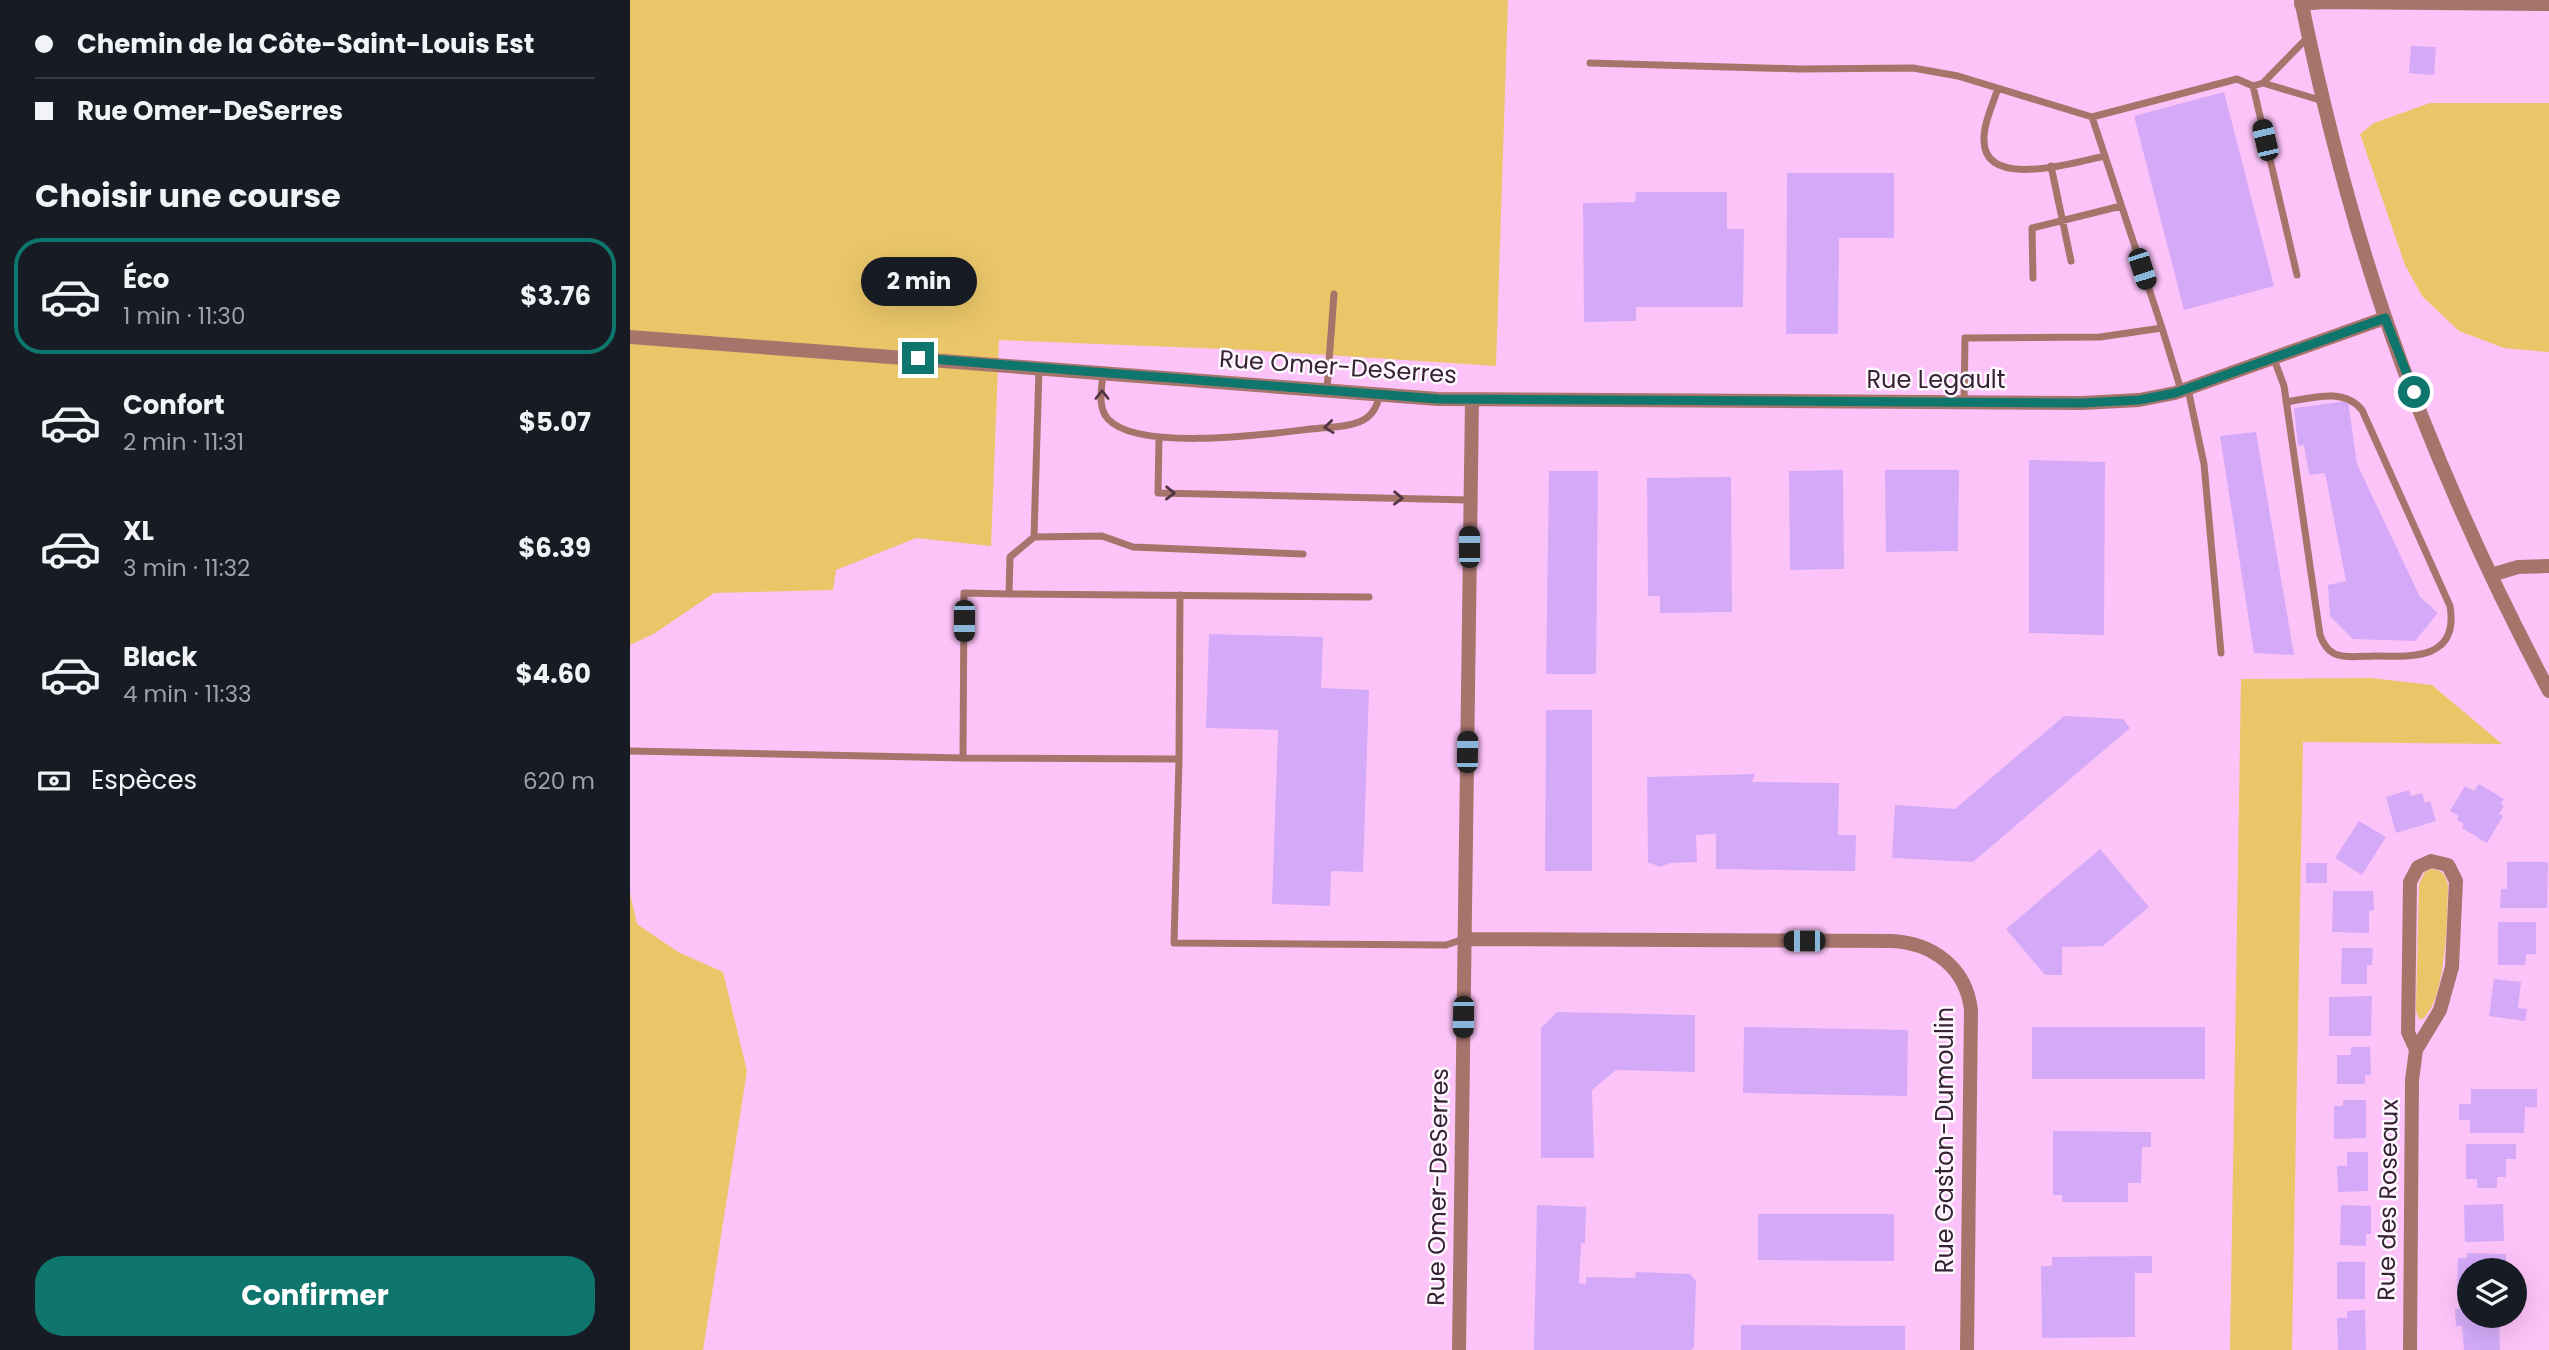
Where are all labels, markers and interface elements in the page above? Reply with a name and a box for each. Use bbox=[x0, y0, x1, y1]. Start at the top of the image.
text: Chemin de la Côte-Saint-Louis Est bbox=[77, 26, 534, 62]
text: Rue Omer-DeSerres bbox=[77, 93, 343, 129]
car bbox=[2251, 117, 2280, 163]
text: Choisir une course bbox=[35, 173, 341, 218]
car bbox=[2126, 246, 2159, 292]
callout: 2 min bbox=[860, 256, 976, 306]
text: Éco bbox=[123, 261, 169, 297]
icon: car bbox=[39, 265, 102, 328]
text: 2 min bbox=[887, 265, 951, 297]
text: $3.76 bbox=[520, 278, 591, 314]
text: 1 min · 11:30 bbox=[123, 300, 245, 332]
route end bbox=[902, 342, 934, 374]
street label: Rue Omer-DeSerres bbox=[1218, 342, 1458, 391]
street label: Rue Legault bbox=[1867, 363, 2005, 396]
route start bbox=[2398, 376, 2430, 408]
text: Confort bbox=[123, 387, 225, 423]
one-way arrow bbox=[1094, 389, 1110, 400]
icon: car bbox=[39, 391, 102, 454]
text: $5.07 bbox=[519, 404, 591, 440]
one-way arrow bbox=[1323, 419, 1335, 434]
text: 2 min · 11:31 bbox=[123, 426, 244, 458]
one-way arrow bbox=[1165, 486, 1176, 501]
one-way arrow bbox=[1392, 491, 1403, 506]
text: XL bbox=[123, 513, 154, 549]
icon: car bbox=[39, 517, 102, 580]
car bbox=[1459, 526, 1480, 568]
text: $6.39 bbox=[518, 530, 591, 566]
text: 3 min · 11:32 bbox=[123, 552, 250, 584]
car bbox=[954, 600, 975, 642]
text: Black bbox=[123, 639, 197, 675]
icon: car bbox=[39, 643, 102, 706]
text: $4.60 bbox=[515, 656, 591, 692]
text: 4 min · 11:33 bbox=[123, 678, 252, 710]
car bbox=[1457, 731, 1478, 773]
icon: cash bbox=[35, 762, 73, 800]
text: Espèces bbox=[91, 762, 197, 798]
text: 620 m bbox=[523, 765, 595, 797]
car bbox=[1784, 931, 1826, 952]
car bbox=[1453, 996, 1474, 1038]
street label: Rue Gaston-Dumoulin bbox=[1928, 1007, 1961, 1273]
street label: Rue Omer-DeSerres bbox=[1419, 1068, 1456, 1306]
street label: Rue des Roseaux bbox=[2369, 1098, 2406, 1301]
button: Confirmer bbox=[35, 1256, 595, 1336]
map controls bbox=[2457, 1258, 2527, 1328]
button: layers bbox=[2457, 1258, 2527, 1328]

